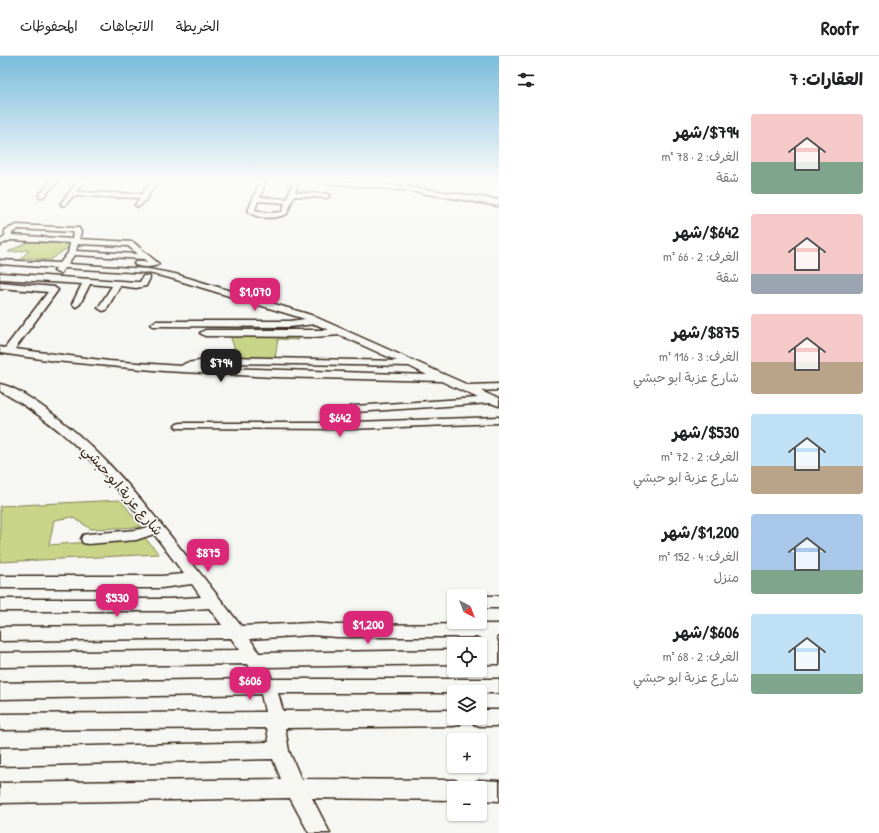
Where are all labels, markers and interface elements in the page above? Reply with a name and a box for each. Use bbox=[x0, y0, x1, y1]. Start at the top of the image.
text: Roofr bbox=[821, 15, 859, 41]
text: المحفوظات bbox=[20, 16, 78, 35]
text: الاتجاهات bbox=[100, 16, 154, 35]
text: الخريطة bbox=[176, 16, 219, 35]
text: العقارات: 7 bbox=[790, 67, 863, 90]
icon: filters bbox=[515, 69, 537, 91]
text: $794/شهر bbox=[674, 120, 739, 143]
icon: home bbox=[783, 130, 831, 178]
text: الغرف: 2 · 78 m² bbox=[661, 147, 739, 165]
text: شقة bbox=[716, 168, 739, 186]
text: $642/شهر bbox=[674, 220, 739, 243]
icon: home bbox=[783, 230, 831, 278]
text: الغرف: 2 · 66 m² bbox=[663, 247, 739, 265]
text: شقة bbox=[716, 268, 739, 286]
pin: $1,070 bbox=[222, 278, 288, 312]
text: $1,070 bbox=[239, 282, 271, 300]
text: $875/شهر bbox=[672, 320, 739, 343]
icon: home bbox=[783, 330, 831, 378]
text: الغرف: 3 · 116 m² bbox=[659, 347, 739, 365]
pin: $794 bbox=[197, 349, 245, 383]
text: $794 bbox=[210, 353, 232, 371]
text: شارع عزبة ابو حبشي bbox=[633, 368, 739, 386]
pin: $642 bbox=[316, 404, 364, 438]
text: $642 bbox=[329, 408, 351, 426]
text: $530/شهر bbox=[673, 420, 739, 443]
icon: home bbox=[783, 430, 831, 478]
street label: شارع عزبة ابو حبشي bbox=[76, 440, 168, 542]
text: الغرف: 2 · 72 m² bbox=[661, 447, 739, 465]
text: شارع عزبة ابو حبشي bbox=[633, 468, 739, 486]
text: $1,200/شهر bbox=[662, 520, 739, 543]
icon: home bbox=[783, 530, 831, 578]
pin: $875 bbox=[184, 539, 232, 573]
text: $875 bbox=[196, 543, 220, 561]
text: الغرف: 4 · 152 m² bbox=[658, 547, 739, 565]
text: منزل bbox=[713, 568, 739, 586]
pin: $530 bbox=[93, 584, 141, 618]
text: $530 bbox=[105, 588, 129, 606]
north arrow bbox=[447, 589, 487, 629]
map controls bbox=[447, 589, 487, 821]
pin: $1,200 bbox=[335, 611, 401, 645]
text: $1,200 bbox=[352, 615, 384, 633]
text: $606/شهر bbox=[674, 620, 739, 643]
icon: home bbox=[783, 630, 831, 678]
button: locate bbox=[447, 637, 487, 677]
text: الغرف: 2 · 68 m² bbox=[663, 647, 739, 665]
pin: $606 bbox=[226, 667, 274, 701]
text: شارع عزبة ابو حبشي bbox=[633, 668, 739, 686]
text: $606 bbox=[239, 671, 261, 689]
button: layers bbox=[447, 685, 487, 725]
button: + bbox=[447, 733, 487, 773]
button: − bbox=[447, 781, 487, 821]

